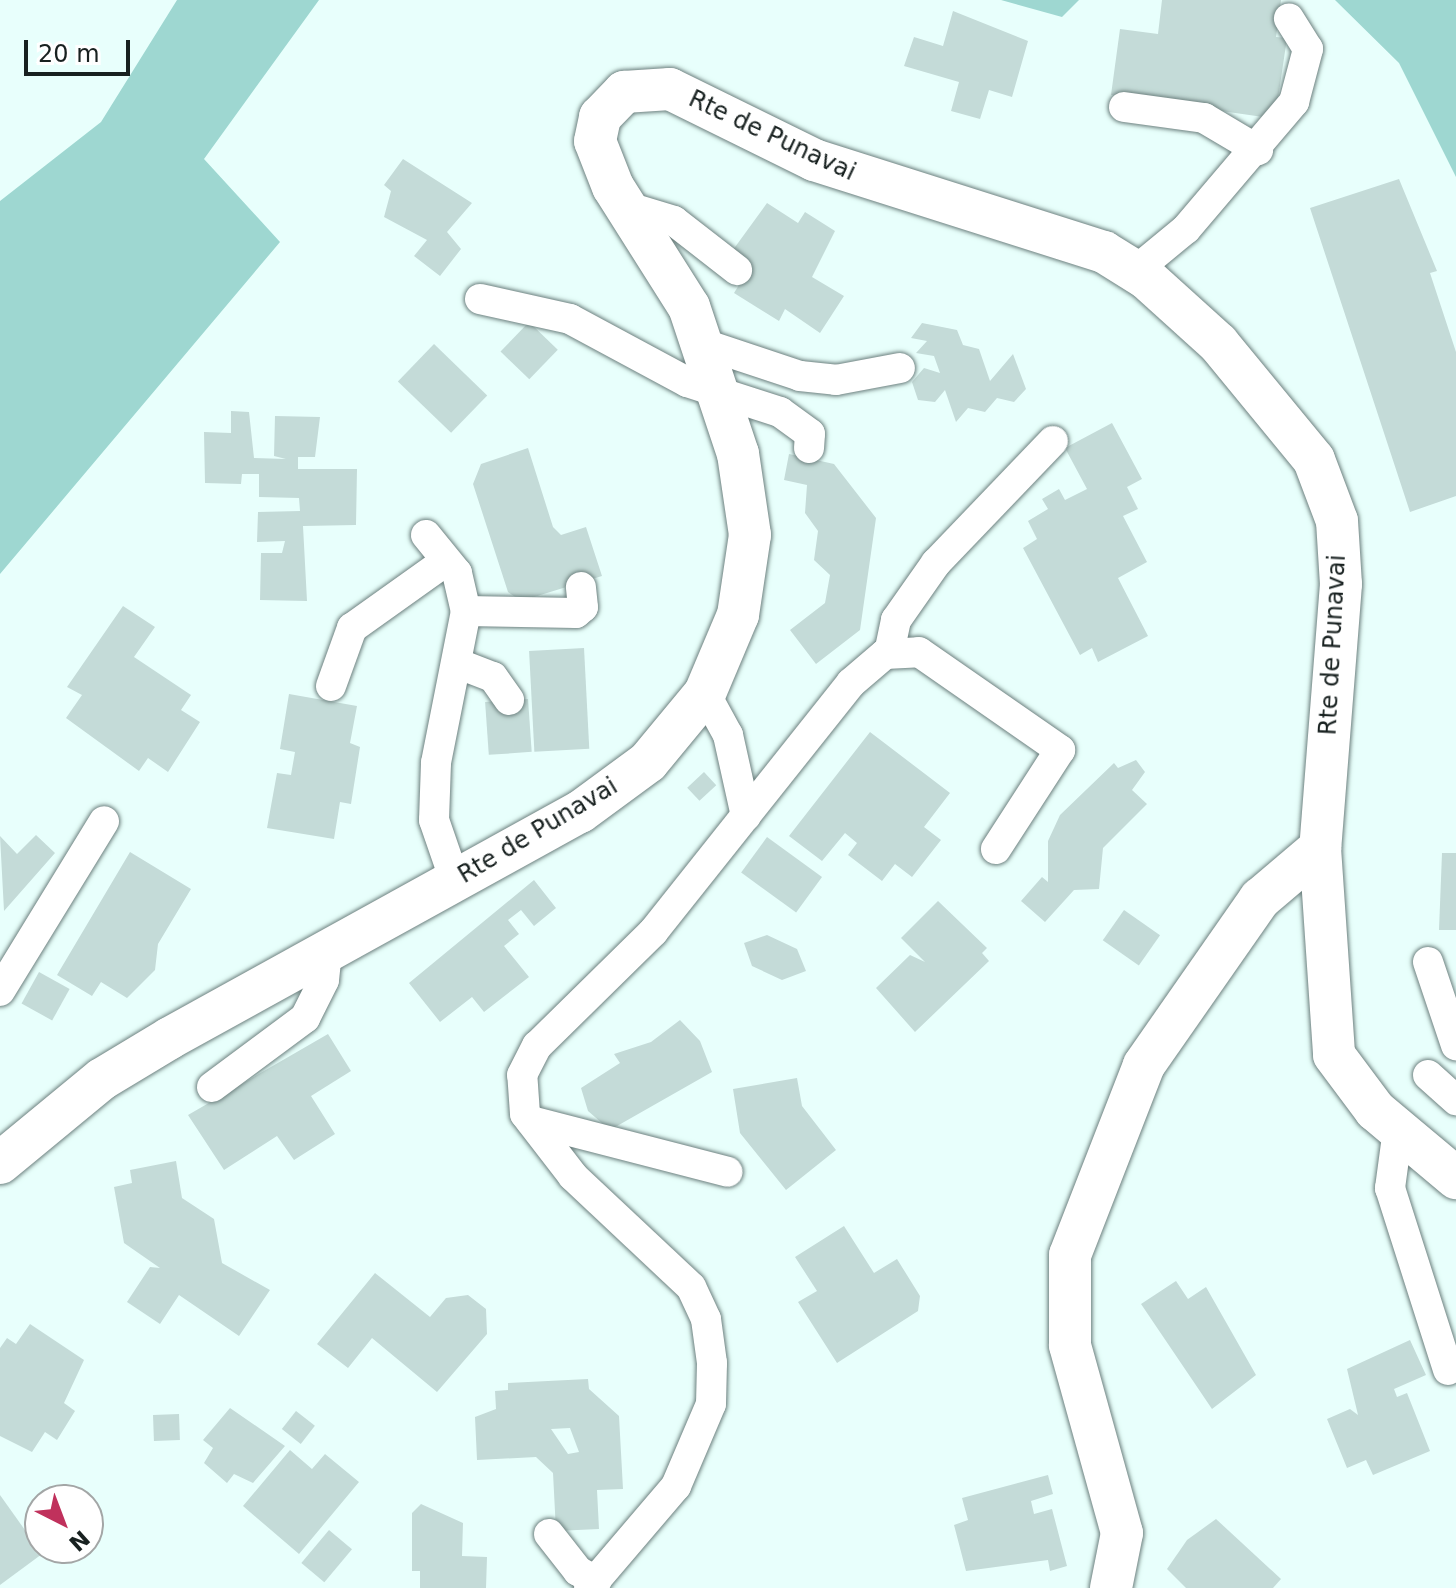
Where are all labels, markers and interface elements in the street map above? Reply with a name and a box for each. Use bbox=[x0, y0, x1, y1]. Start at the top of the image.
scale bar bbox=[28, 24, 134, 74]
text: 20 m bbox=[38, 40, 100, 68]
street label: Rte de Punavai bbox=[684, 85, 860, 187]
street label: Rte de Punavai bbox=[1314, 554, 1352, 736]
street label: Rte de Punavai bbox=[453, 772, 623, 890]
north arrow bbox=[24, 1484, 104, 1564]
text: N bbox=[64, 1525, 94, 1556]

